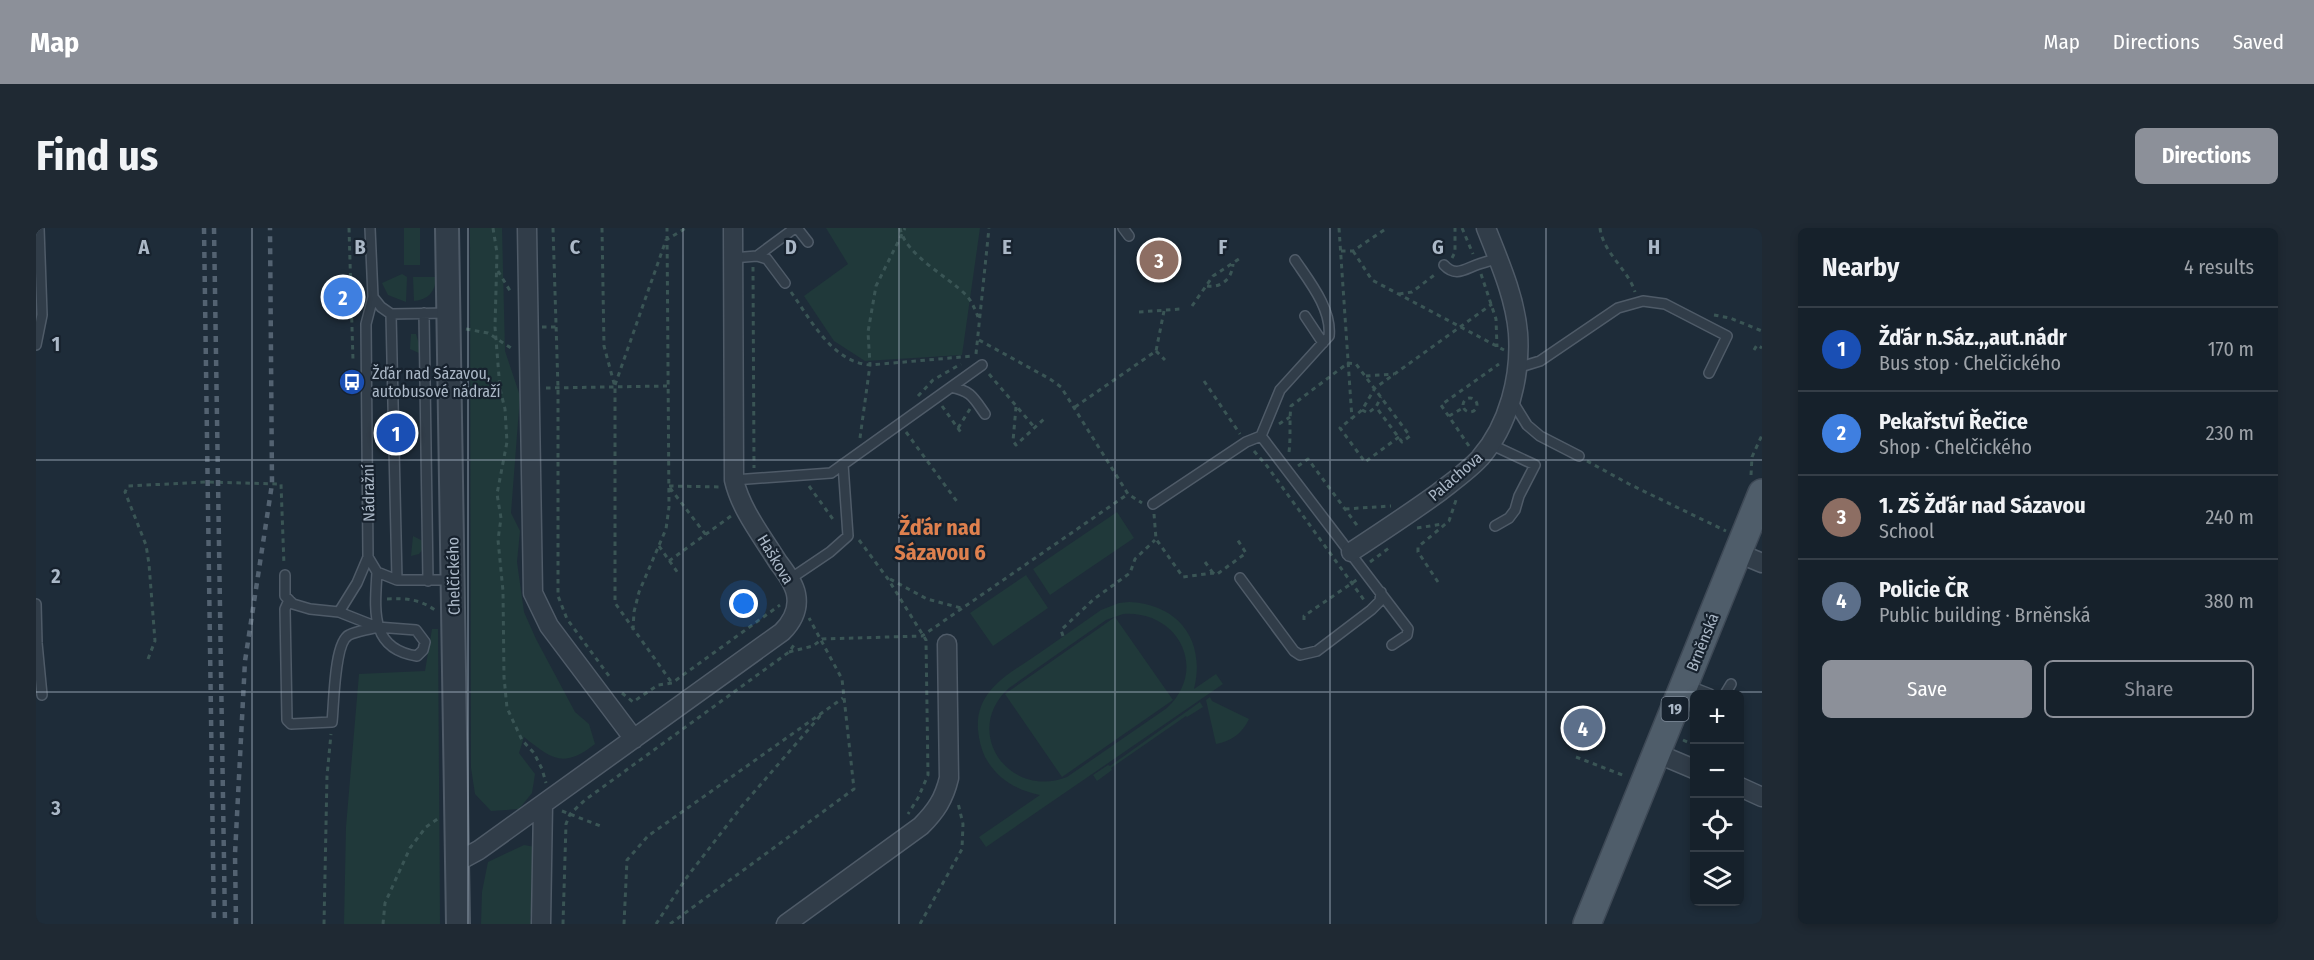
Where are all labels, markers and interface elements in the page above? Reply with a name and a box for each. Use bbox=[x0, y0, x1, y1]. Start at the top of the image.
text: Map bbox=[30, 26, 79, 59]
text: Map bbox=[2043, 29, 2080, 55]
text: Directions bbox=[2113, 29, 2200, 55]
text: Saved bbox=[2233, 29, 2284, 55]
button: Directions bbox=[2135, 128, 2278, 184]
text: Find us bbox=[36, 131, 158, 181]
text: A bbox=[138, 235, 151, 259]
text: B bbox=[354, 235, 366, 259]
text: C bbox=[570, 235, 581, 259]
text: D bbox=[785, 235, 797, 259]
text: E bbox=[1002, 235, 1012, 259]
text: F bbox=[1219, 235, 1228, 259]
text: G bbox=[1432, 235, 1444, 259]
text: H bbox=[1648, 235, 1660, 259]
pin: 3 bbox=[1140, 237, 1178, 282]
text: Nearby bbox=[1822, 252, 1899, 283]
text: 4 results bbox=[2184, 255, 2254, 279]
pin: 2 bbox=[324, 274, 362, 320]
text: Žďár n.Sáz.,,aut.nádr bbox=[1879, 324, 2067, 351]
text: 1 bbox=[52, 332, 60, 356]
text: 1 bbox=[1837, 337, 1846, 361]
text: 170 m bbox=[2208, 337, 2254, 361]
text: Bus stop · Chelčického bbox=[1879, 351, 2061, 375]
place label: Žďár nad Sázavou, autobusové nádraží bbox=[372, 363, 501, 401]
bus stop icon: Žďár nad Sázavou, autobusové nádraží bbox=[337, 367, 367, 397]
text: Pekařství Řečice bbox=[1879, 408, 2028, 435]
pin: 1 bbox=[376, 410, 416, 456]
text: 2 bbox=[1837, 421, 1846, 445]
text: 230 m bbox=[2206, 421, 2254, 445]
text: Shop · Chelčického bbox=[1879, 435, 2032, 459]
street label: Palachova bbox=[1424, 448, 1486, 505]
street label: Nádražní bbox=[358, 464, 379, 522]
text: 1. ZŠ Žďár nad Sázavou bbox=[1879, 492, 2086, 519]
text: 3 bbox=[1837, 505, 1846, 529]
text: 240 m bbox=[2205, 505, 2254, 529]
district label: Žďár nad Sázavou 6 bbox=[894, 514, 986, 566]
text: School bbox=[1879, 519, 1934, 543]
street label: Haškova bbox=[753, 531, 798, 588]
street label: Chelčického bbox=[443, 537, 464, 615]
text: 2 bbox=[50, 564, 61, 588]
text: Policie ČR bbox=[1879, 576, 1969, 603]
your location bbox=[729, 589, 758, 618]
text: 4 bbox=[1836, 589, 1847, 613]
text: 380 m bbox=[2204, 589, 2254, 613]
text: Public building · Brněnská bbox=[1879, 603, 2091, 627]
street label: Brněnská bbox=[1682, 610, 1723, 674]
button: Save bbox=[1822, 660, 2032, 718]
button: Share bbox=[2044, 660, 2254, 718]
map controls bbox=[1690, 690, 1744, 906]
button: + bbox=[1690, 690, 1744, 744]
road number: 19 bbox=[1662, 697, 1688, 721]
pin: 4 bbox=[1564, 706, 1602, 750]
button: − bbox=[1690, 744, 1744, 798]
text: 3 bbox=[50, 796, 61, 820]
button: locate bbox=[1690, 798, 1744, 852]
button: layers bbox=[1690, 852, 1744, 906]

